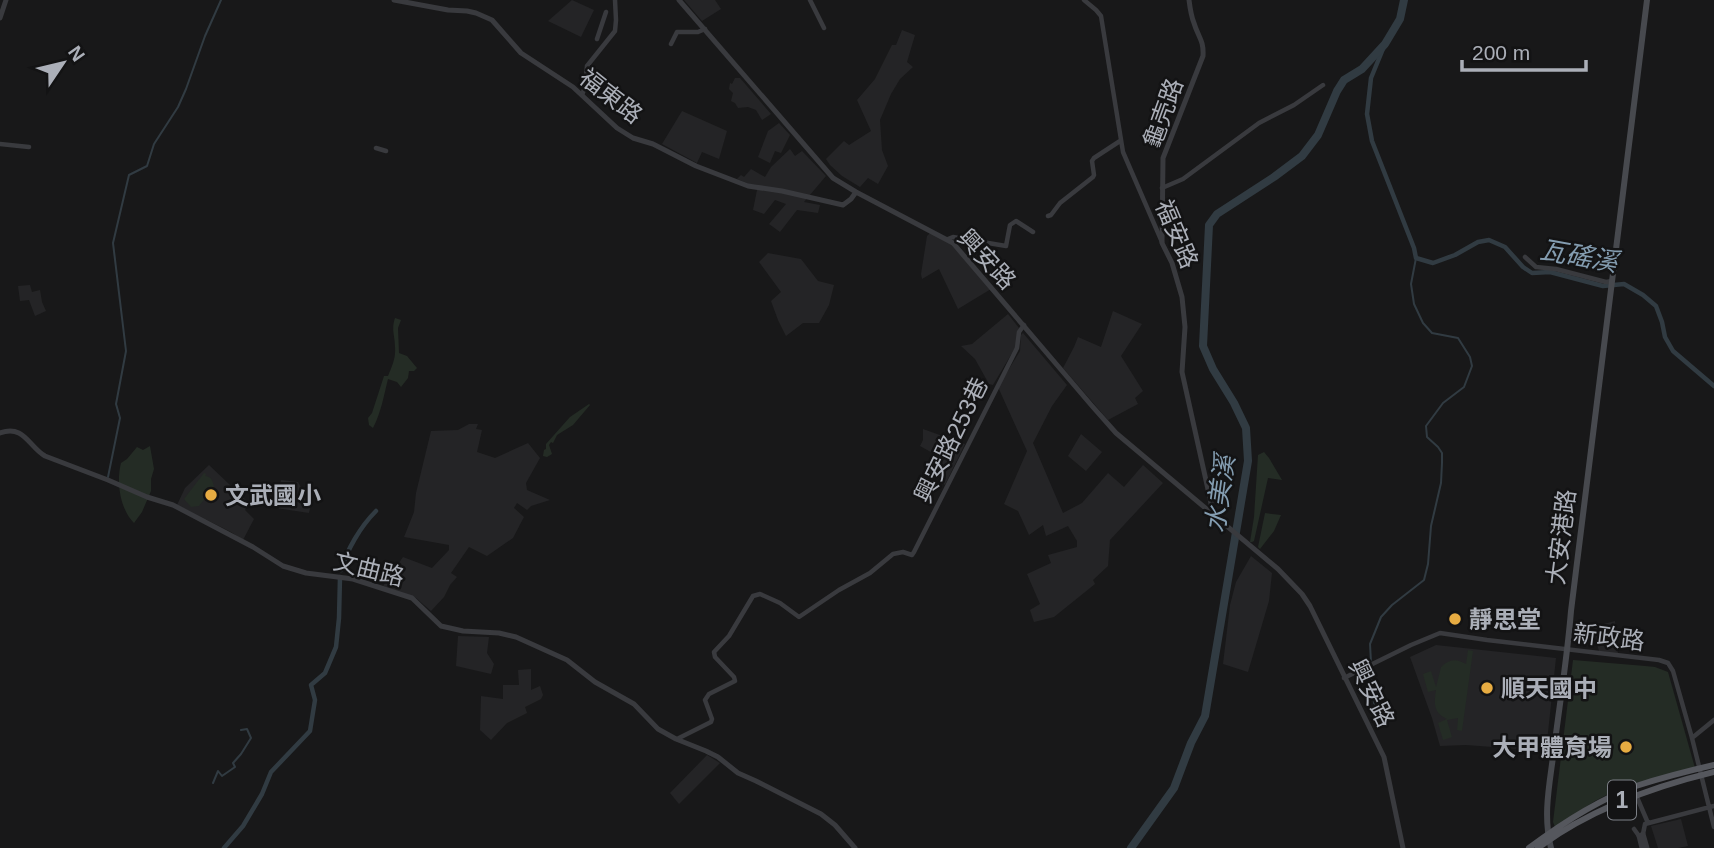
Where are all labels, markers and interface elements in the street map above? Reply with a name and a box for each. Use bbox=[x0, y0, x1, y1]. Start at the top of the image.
north arrow bbox=[28, 28, 98, 98]
scale bar bbox=[1462, 28, 1586, 72]
text: 200 m bbox=[1472, 41, 1530, 64]
text: N bbox=[64, 42, 89, 65]
street label: 福東路 bbox=[574, 63, 648, 129]
street label: 龜壳路 bbox=[1138, 75, 1188, 151]
street label: 福安路 bbox=[1151, 196, 1203, 272]
street label: 興安路 bbox=[953, 223, 1021, 295]
water label: 瓦磘溪 bbox=[1538, 234, 1624, 278]
street label: 興安路253巷 bbox=[909, 373, 993, 507]
water label: 水美溪 bbox=[1200, 449, 1241, 535]
place label: 文武國小 bbox=[225, 482, 321, 509]
marker: 文武國小 bbox=[203, 487, 219, 503]
street label: 大安港路 bbox=[1542, 488, 1580, 586]
street label: 文曲路 bbox=[331, 547, 407, 591]
place label: 靜思堂 bbox=[1469, 606, 1541, 633]
marker: 靜思堂 bbox=[1447, 611, 1463, 627]
street label: 新政路 bbox=[1572, 619, 1646, 655]
street label: 興安路 bbox=[1344, 655, 1400, 731]
place label: 順天國中 bbox=[1501, 675, 1597, 702]
marker: 順天國中 bbox=[1479, 680, 1495, 696]
place label: 大甲體育場 bbox=[1492, 734, 1612, 761]
marker: 大甲體育場 bbox=[1618, 739, 1634, 755]
road number: 1 bbox=[1608, 780, 1636, 820]

